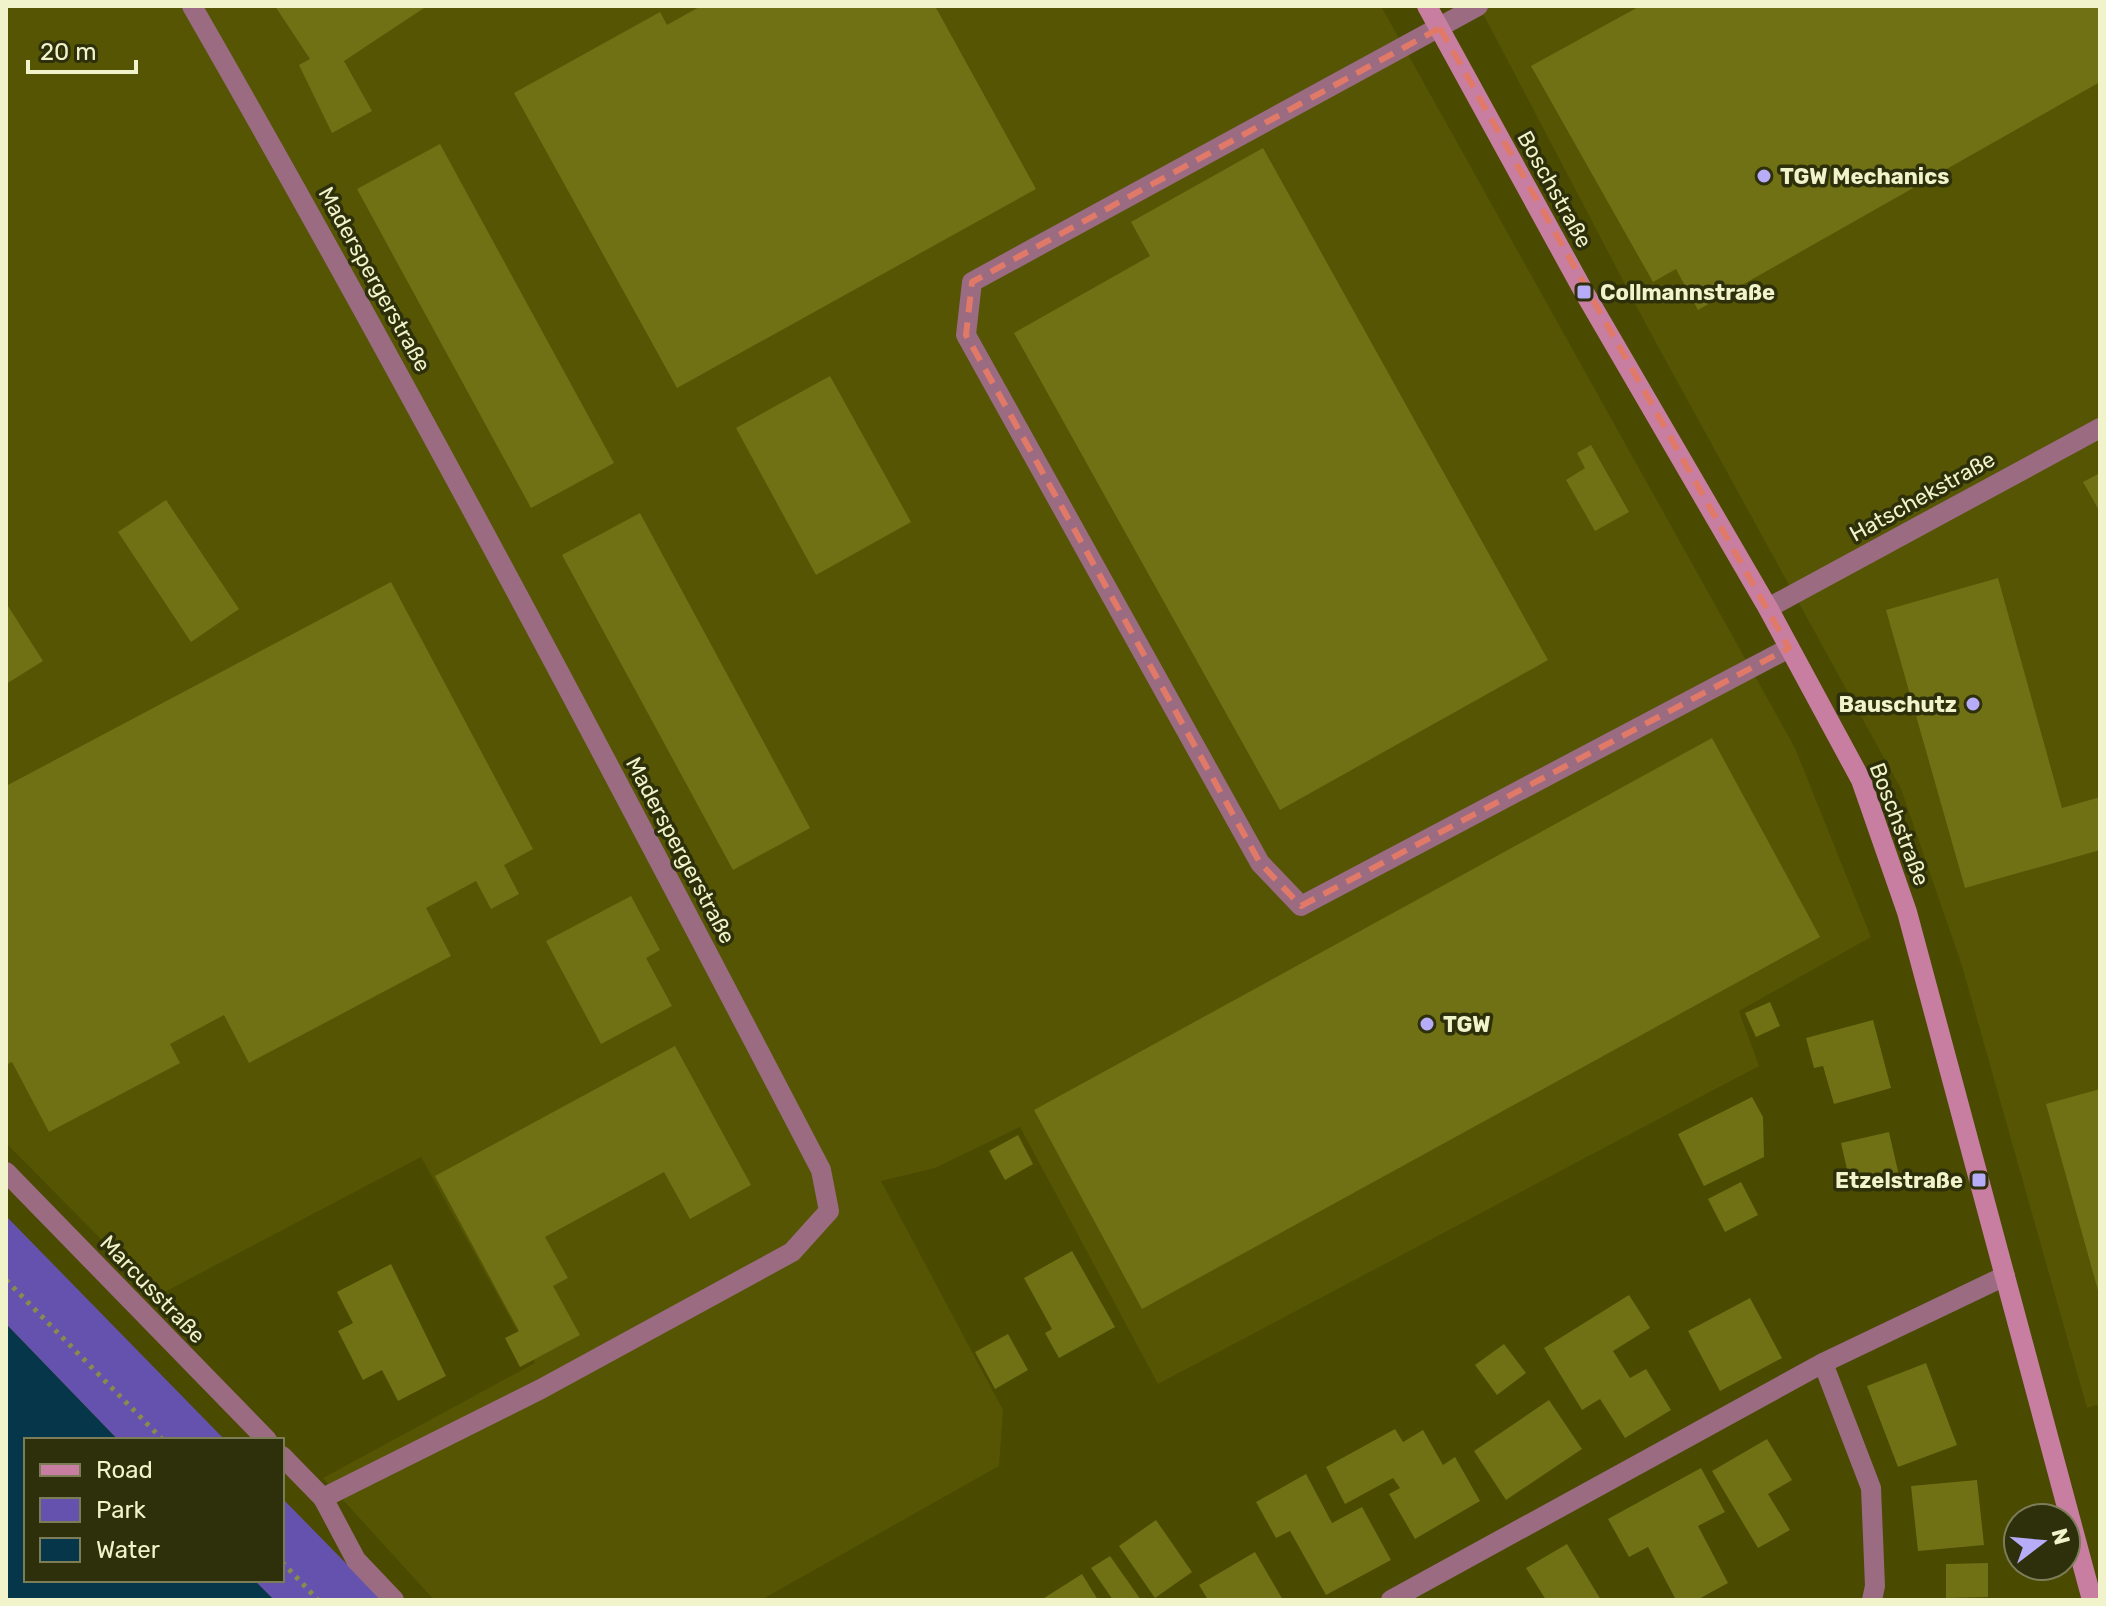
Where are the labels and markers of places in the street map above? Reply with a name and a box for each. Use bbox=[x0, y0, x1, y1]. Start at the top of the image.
place label: TGW Mechanics bbox=[1780, 163, 1949, 190]
marker: TGW Mechanics bbox=[1755, 167, 1773, 185]
place label: Collmannstraße bbox=[1600, 279, 1775, 306]
marker: Collmannstraße bbox=[1575, 283, 1593, 301]
place label: Bauschutz bbox=[1838, 691, 1957, 718]
marker: Bauschutz bbox=[1964, 695, 1982, 713]
place label: TGW bbox=[1443, 1011, 1491, 1038]
marker: TGW bbox=[1418, 1015, 1436, 1033]
place label: Etzelstraße bbox=[1835, 1167, 1963, 1194]
marker: Etzelstraße bbox=[1970, 1171, 1988, 1189]

